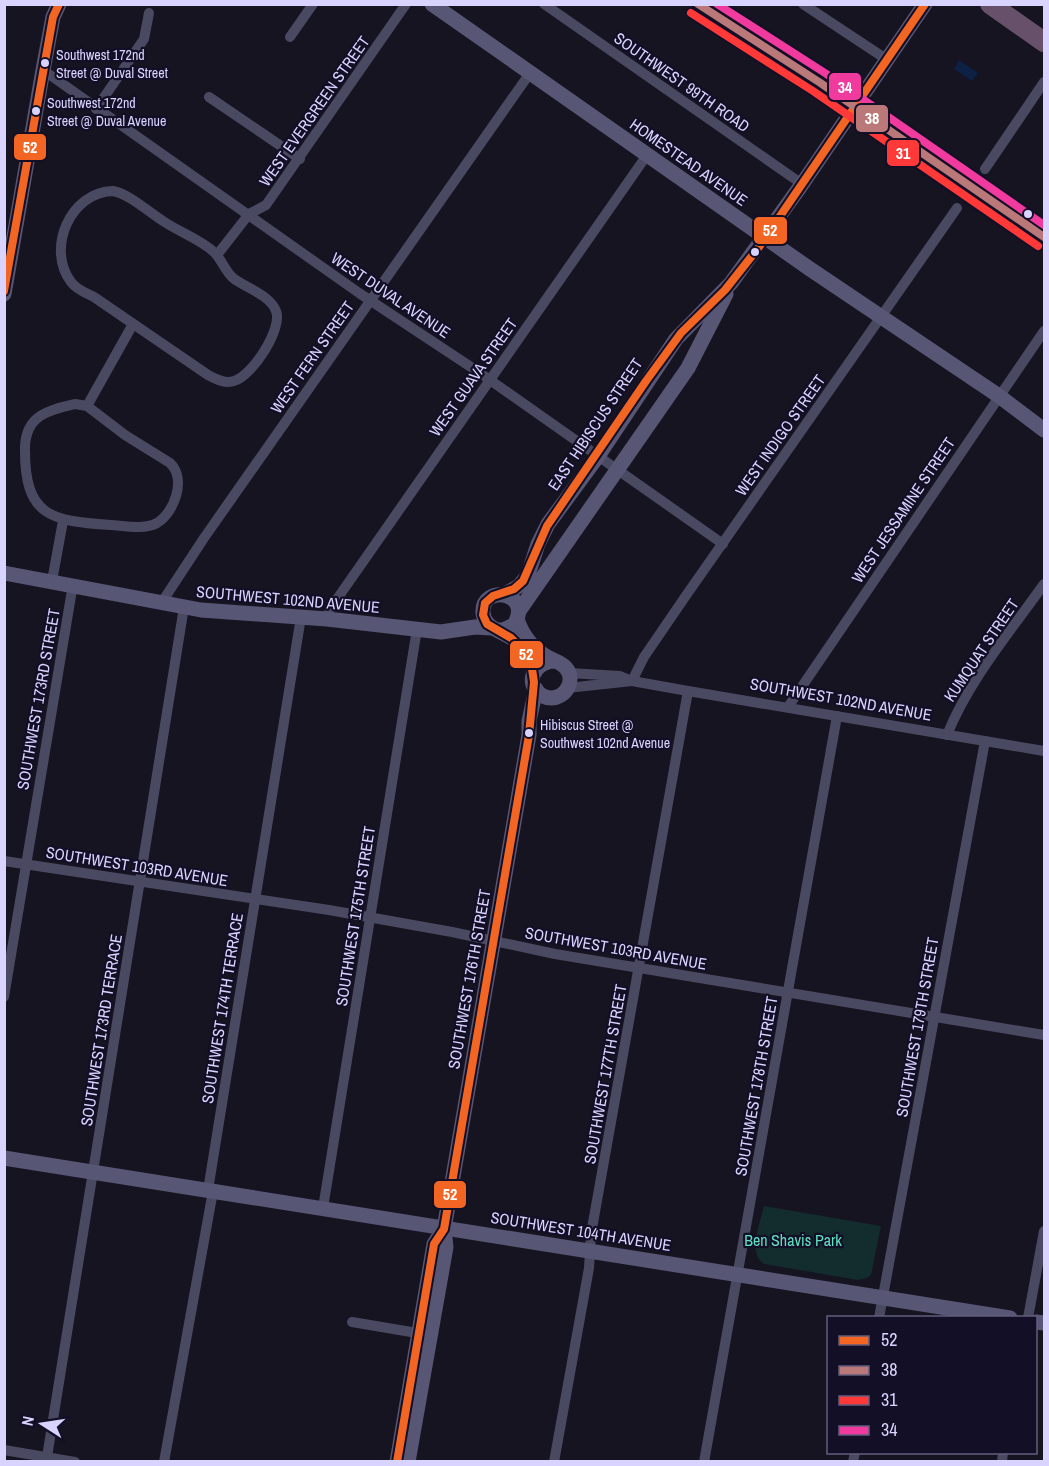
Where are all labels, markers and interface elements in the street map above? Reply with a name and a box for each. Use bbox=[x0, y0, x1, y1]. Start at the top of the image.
street label: SOUTHWEST 99TH ROAD bbox=[610, 27, 754, 137]
street label: WEST EVERGREEN STREET bbox=[254, 31, 374, 191]
place label: Southwest 172nd Street @ Duval Street bbox=[56, 46, 168, 82]
marker: Southwest 172nd Street @ Duval Street bbox=[39, 57, 51, 69]
line badge: 34 bbox=[828, 72, 862, 101]
text: 34 bbox=[838, 76, 853, 98]
place label: Southwest 172nd Street @ Duval Avenue bbox=[47, 94, 166, 130]
line badge: 38 bbox=[855, 104, 889, 133]
marker: Southwest 172nd Street @ Duval Avenue bbox=[30, 105, 42, 117]
text: 38 bbox=[865, 107, 879, 129]
street label: HOMESTEAD AVENUE bbox=[626, 113, 752, 211]
line badge: 52 bbox=[13, 133, 47, 161]
text: 52 bbox=[23, 136, 37, 158]
line badge: 31 bbox=[886, 139, 920, 167]
text: 31 bbox=[896, 142, 911, 164]
unlabelled marker bbox=[1022, 208, 1034, 220]
line badge: 52 bbox=[753, 216, 788, 245]
text: 52 bbox=[763, 219, 777, 241]
unlabelled marker bbox=[749, 246, 761, 258]
street label: WEST DUVAL AVENUE bbox=[327, 247, 455, 343]
street label: WEST FERN STREET bbox=[265, 296, 359, 418]
street label: WEST GUAVA STREET bbox=[424, 313, 522, 441]
street label: EAST HIBISCUS STREET bbox=[543, 354, 647, 494]
street label: WEST INDIGO STREET bbox=[730, 370, 830, 500]
street label: WEST JESSAMINE STREET bbox=[846, 433, 960, 587]
street label: SOUTHWEST 102ND AVENUE bbox=[195, 580, 381, 618]
street label: KUMQUAT STREET bbox=[938, 594, 1024, 706]
street label: SOUTHWEST 173RD STREET bbox=[11, 607, 65, 791]
line badge: 52 bbox=[509, 640, 544, 669]
text: 52 bbox=[519, 643, 533, 665]
street label: SOUTHWEST 102ND AVENUE bbox=[748, 672, 934, 726]
place label: Hibiscus Street @ Southwest 102nd Avenue bbox=[540, 716, 670, 752]
marker: Hibiscus Street @ Southwest 102nd Avenue bbox=[523, 727, 535, 739]
street label: SOUTHWEST 175TH STREET bbox=[330, 824, 380, 1008]
street label: SOUTHWEST 103RD AVENUE bbox=[44, 841, 230, 891]
street label: SOUTHWEST 176TH STREET bbox=[442, 887, 496, 1071]
street label: SOUTHWEST 174TH TERRACE bbox=[196, 911, 248, 1105]
street label: SOUTHWEST 103RD AVENUE bbox=[523, 921, 709, 975]
street label: SOUTHWEST 173RD TERRACE bbox=[75, 932, 127, 1128]
street label: SOUTHWEST 179TH STREET bbox=[890, 935, 944, 1119]
street label: SOUTHWEST 177TH STREET bbox=[578, 982, 632, 1166]
street label: SOUTHWEST 178TH STREET bbox=[729, 994, 783, 1178]
line badge: 52 bbox=[433, 1180, 467, 1209]
text: 52 bbox=[443, 1183, 457, 1205]
street label: SOUTHWEST 104TH AVENUE bbox=[489, 1206, 673, 1256]
park label: Ben Shavis Park bbox=[744, 1229, 842, 1251]
legend bbox=[827, 1316, 1037, 1454]
text: 52 bbox=[881, 1327, 897, 1352]
text: 38 bbox=[881, 1357, 897, 1382]
text: 31 bbox=[881, 1387, 898, 1412]
north arrow bbox=[12, 1394, 72, 1454]
text: N bbox=[16, 1414, 39, 1428]
text: 34 bbox=[881, 1417, 897, 1442]

